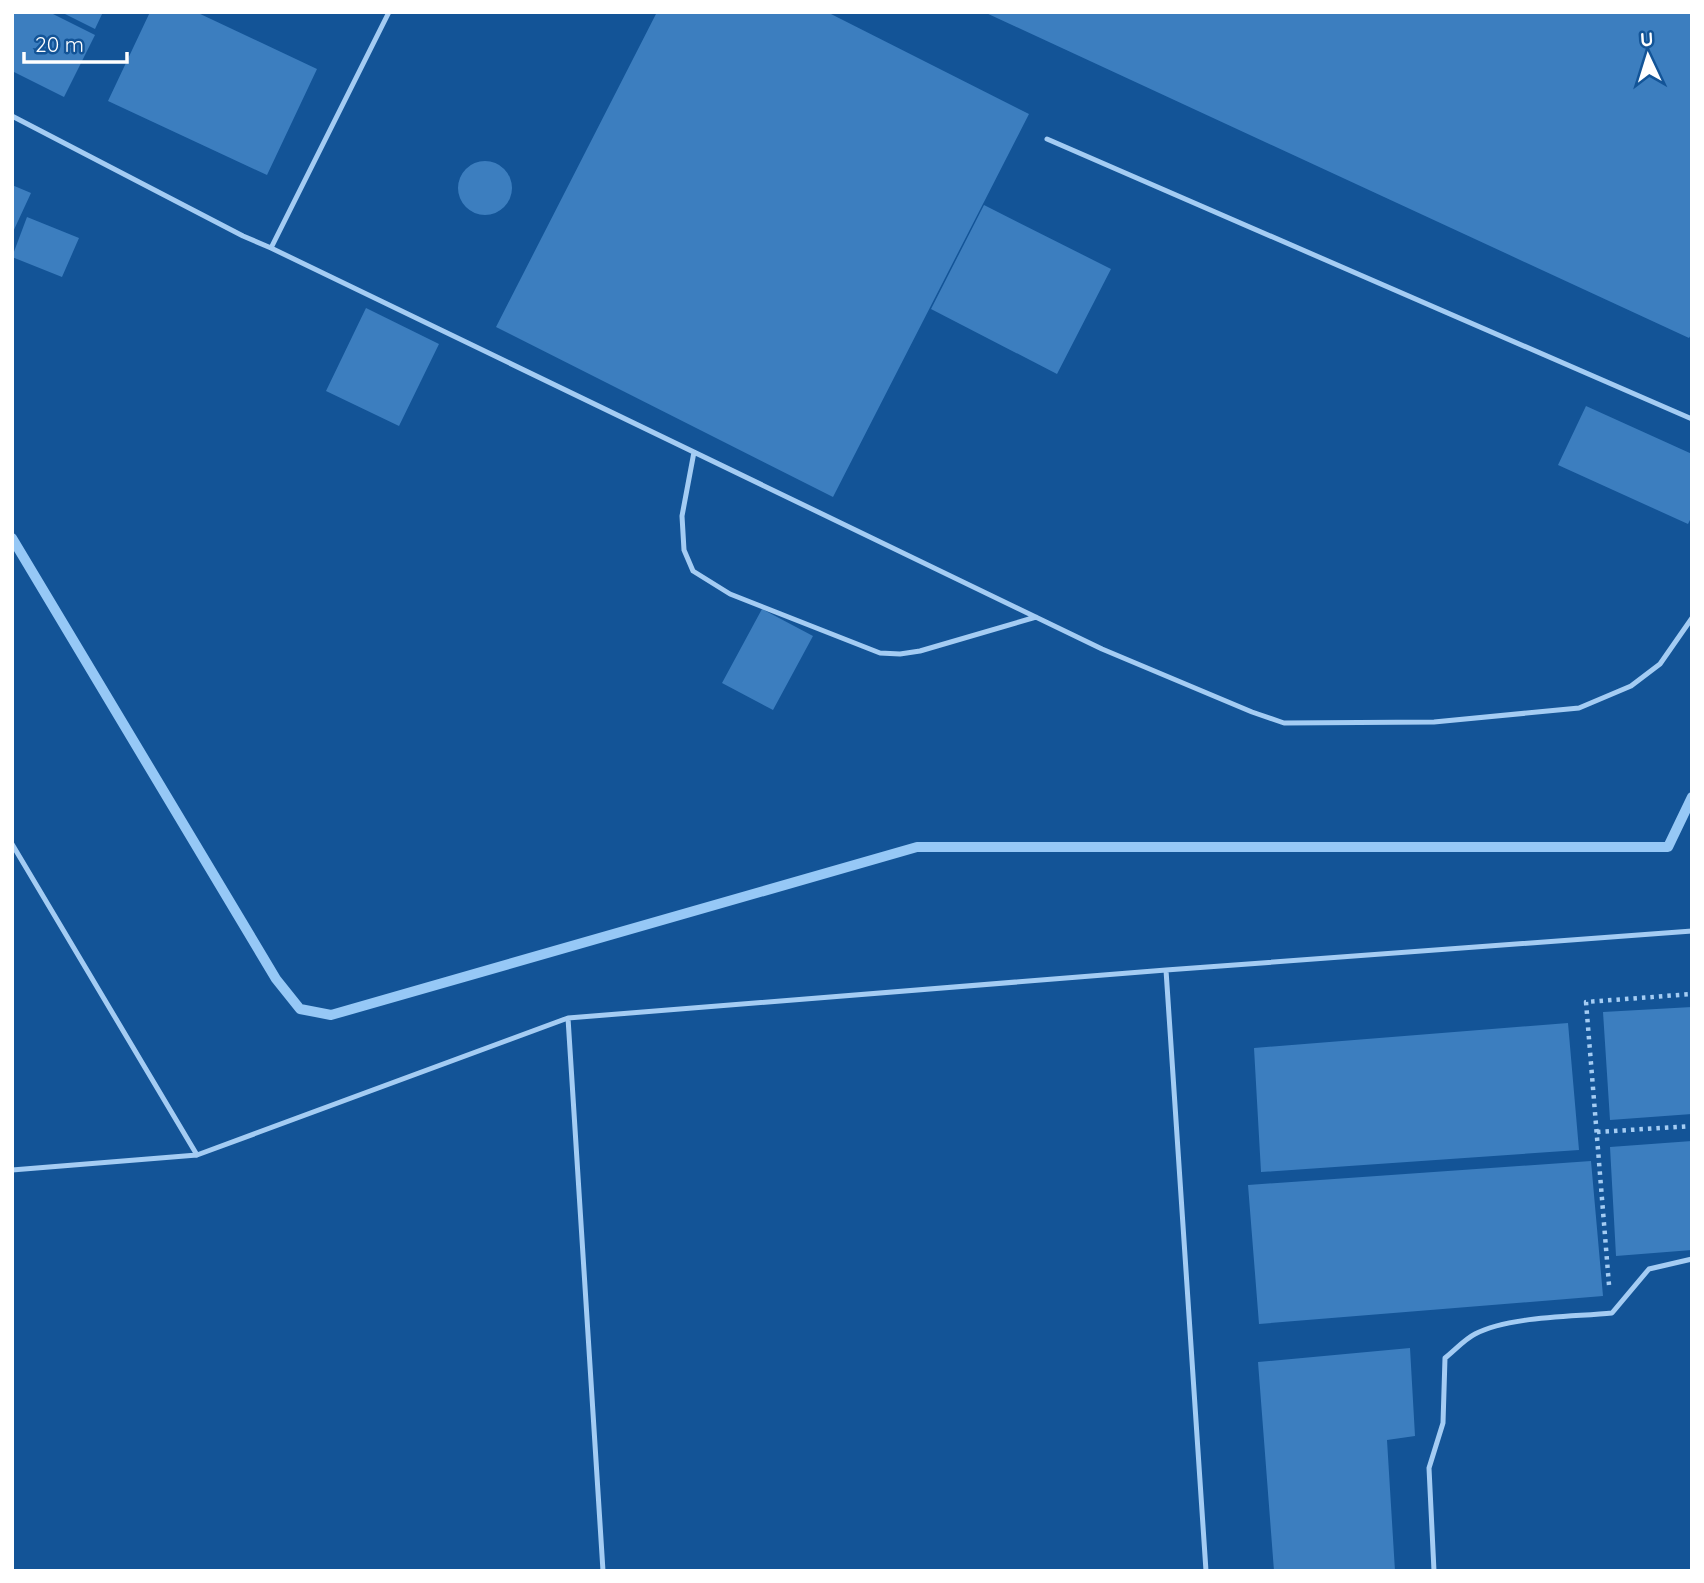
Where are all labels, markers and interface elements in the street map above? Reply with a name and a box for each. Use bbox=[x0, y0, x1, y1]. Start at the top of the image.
scale bar bbox=[24, 21, 128, 65]
north arrow bbox=[1613, 21, 1683, 91]
text: U bbox=[1639, 27, 1654, 51]
text: 20 m bbox=[35, 31, 84, 57]

